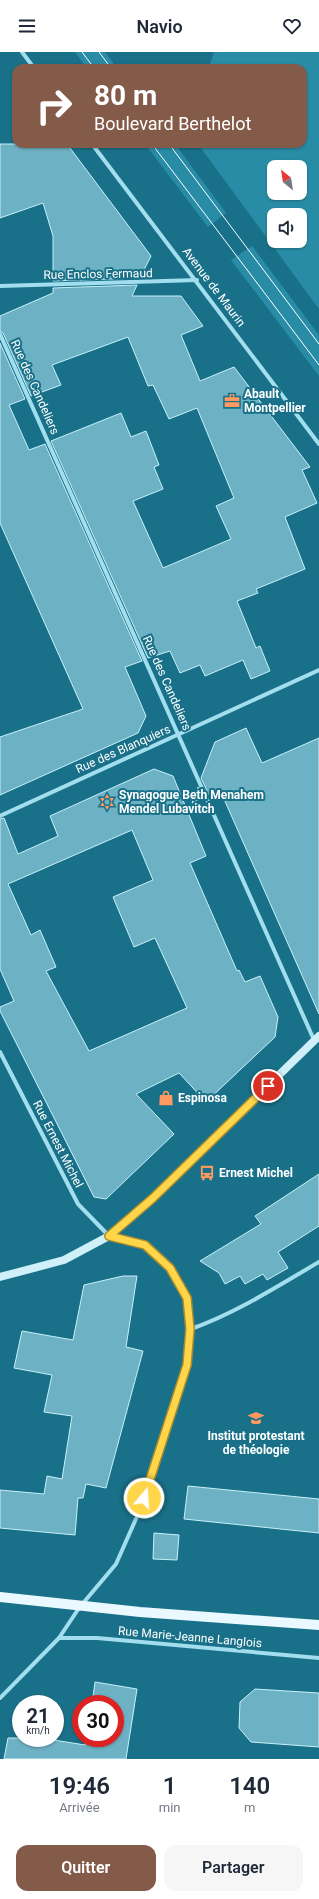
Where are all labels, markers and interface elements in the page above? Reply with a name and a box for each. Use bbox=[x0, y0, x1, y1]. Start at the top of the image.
icon: menu bbox=[16, 15, 38, 37]
icon: heart bbox=[281, 15, 303, 37]
text: Navio bbox=[136, 16, 183, 37]
text: 80 m bbox=[94, 79, 157, 112]
icon: right bbox=[28, 80, 80, 132]
text: Boulevard Berthelot bbox=[94, 113, 251, 134]
north arrow bbox=[267, 160, 307, 200]
map controls bbox=[267, 160, 307, 248]
button: sound bbox=[267, 208, 307, 248]
street label: Avenue de Maurin bbox=[180, 245, 248, 329]
street label: Rue Enclos Fermaud bbox=[43, 266, 153, 282]
street label: Rue des Candeliers bbox=[8, 337, 62, 437]
place label: Abault Montpellier bbox=[244, 387, 306, 415]
office icon: Abault Montpellier bbox=[223, 392, 241, 410]
street label: Rue des Candeliers bbox=[140, 633, 194, 733]
street label: Rue des Blanquiers bbox=[73, 722, 173, 776]
place label: Synagogue Beth Menahem Mendel Lubavitch bbox=[119, 788, 264, 816]
synagogue icon: Synagogue Beth Menahem Mendel Lubavitch bbox=[98, 793, 116, 811]
pin bbox=[251, 1069, 285, 1103]
icon: arrive bbox=[257, 1075, 279, 1097]
shop icon: Espinosa bbox=[157, 1089, 175, 1107]
place label: Espinosa bbox=[178, 1091, 228, 1105]
street label: Rue Ernest Michel bbox=[30, 1098, 86, 1190]
bus stop icon: Ernest Michel bbox=[198, 1164, 216, 1182]
place label: Ernest Michel bbox=[219, 1166, 293, 1180]
school or university icon: Institut protestant de théologie bbox=[247, 1409, 265, 1427]
place label: Institut protestant de théologie bbox=[207, 1429, 305, 1457]
position arrow bbox=[123, 1477, 165, 1519]
street label: Rue Marie-Jeanne Langlois bbox=[117, 1624, 263, 1650]
speed limit sign: 30 bbox=[72, 1695, 124, 1747]
text: 21 bbox=[27, 1704, 49, 1728]
text: km/h bbox=[26, 1725, 50, 1736]
text: 19:46 bbox=[49, 1772, 110, 1800]
text: 1 bbox=[163, 1772, 176, 1800]
text: 140 bbox=[229, 1772, 270, 1800]
text: Arrivée bbox=[59, 1800, 100, 1815]
text: min bbox=[159, 1800, 180, 1815]
text: m bbox=[244, 1800, 255, 1815]
button: Quitter bbox=[16, 1845, 156, 1891]
button: Partager bbox=[164, 1845, 303, 1891]

